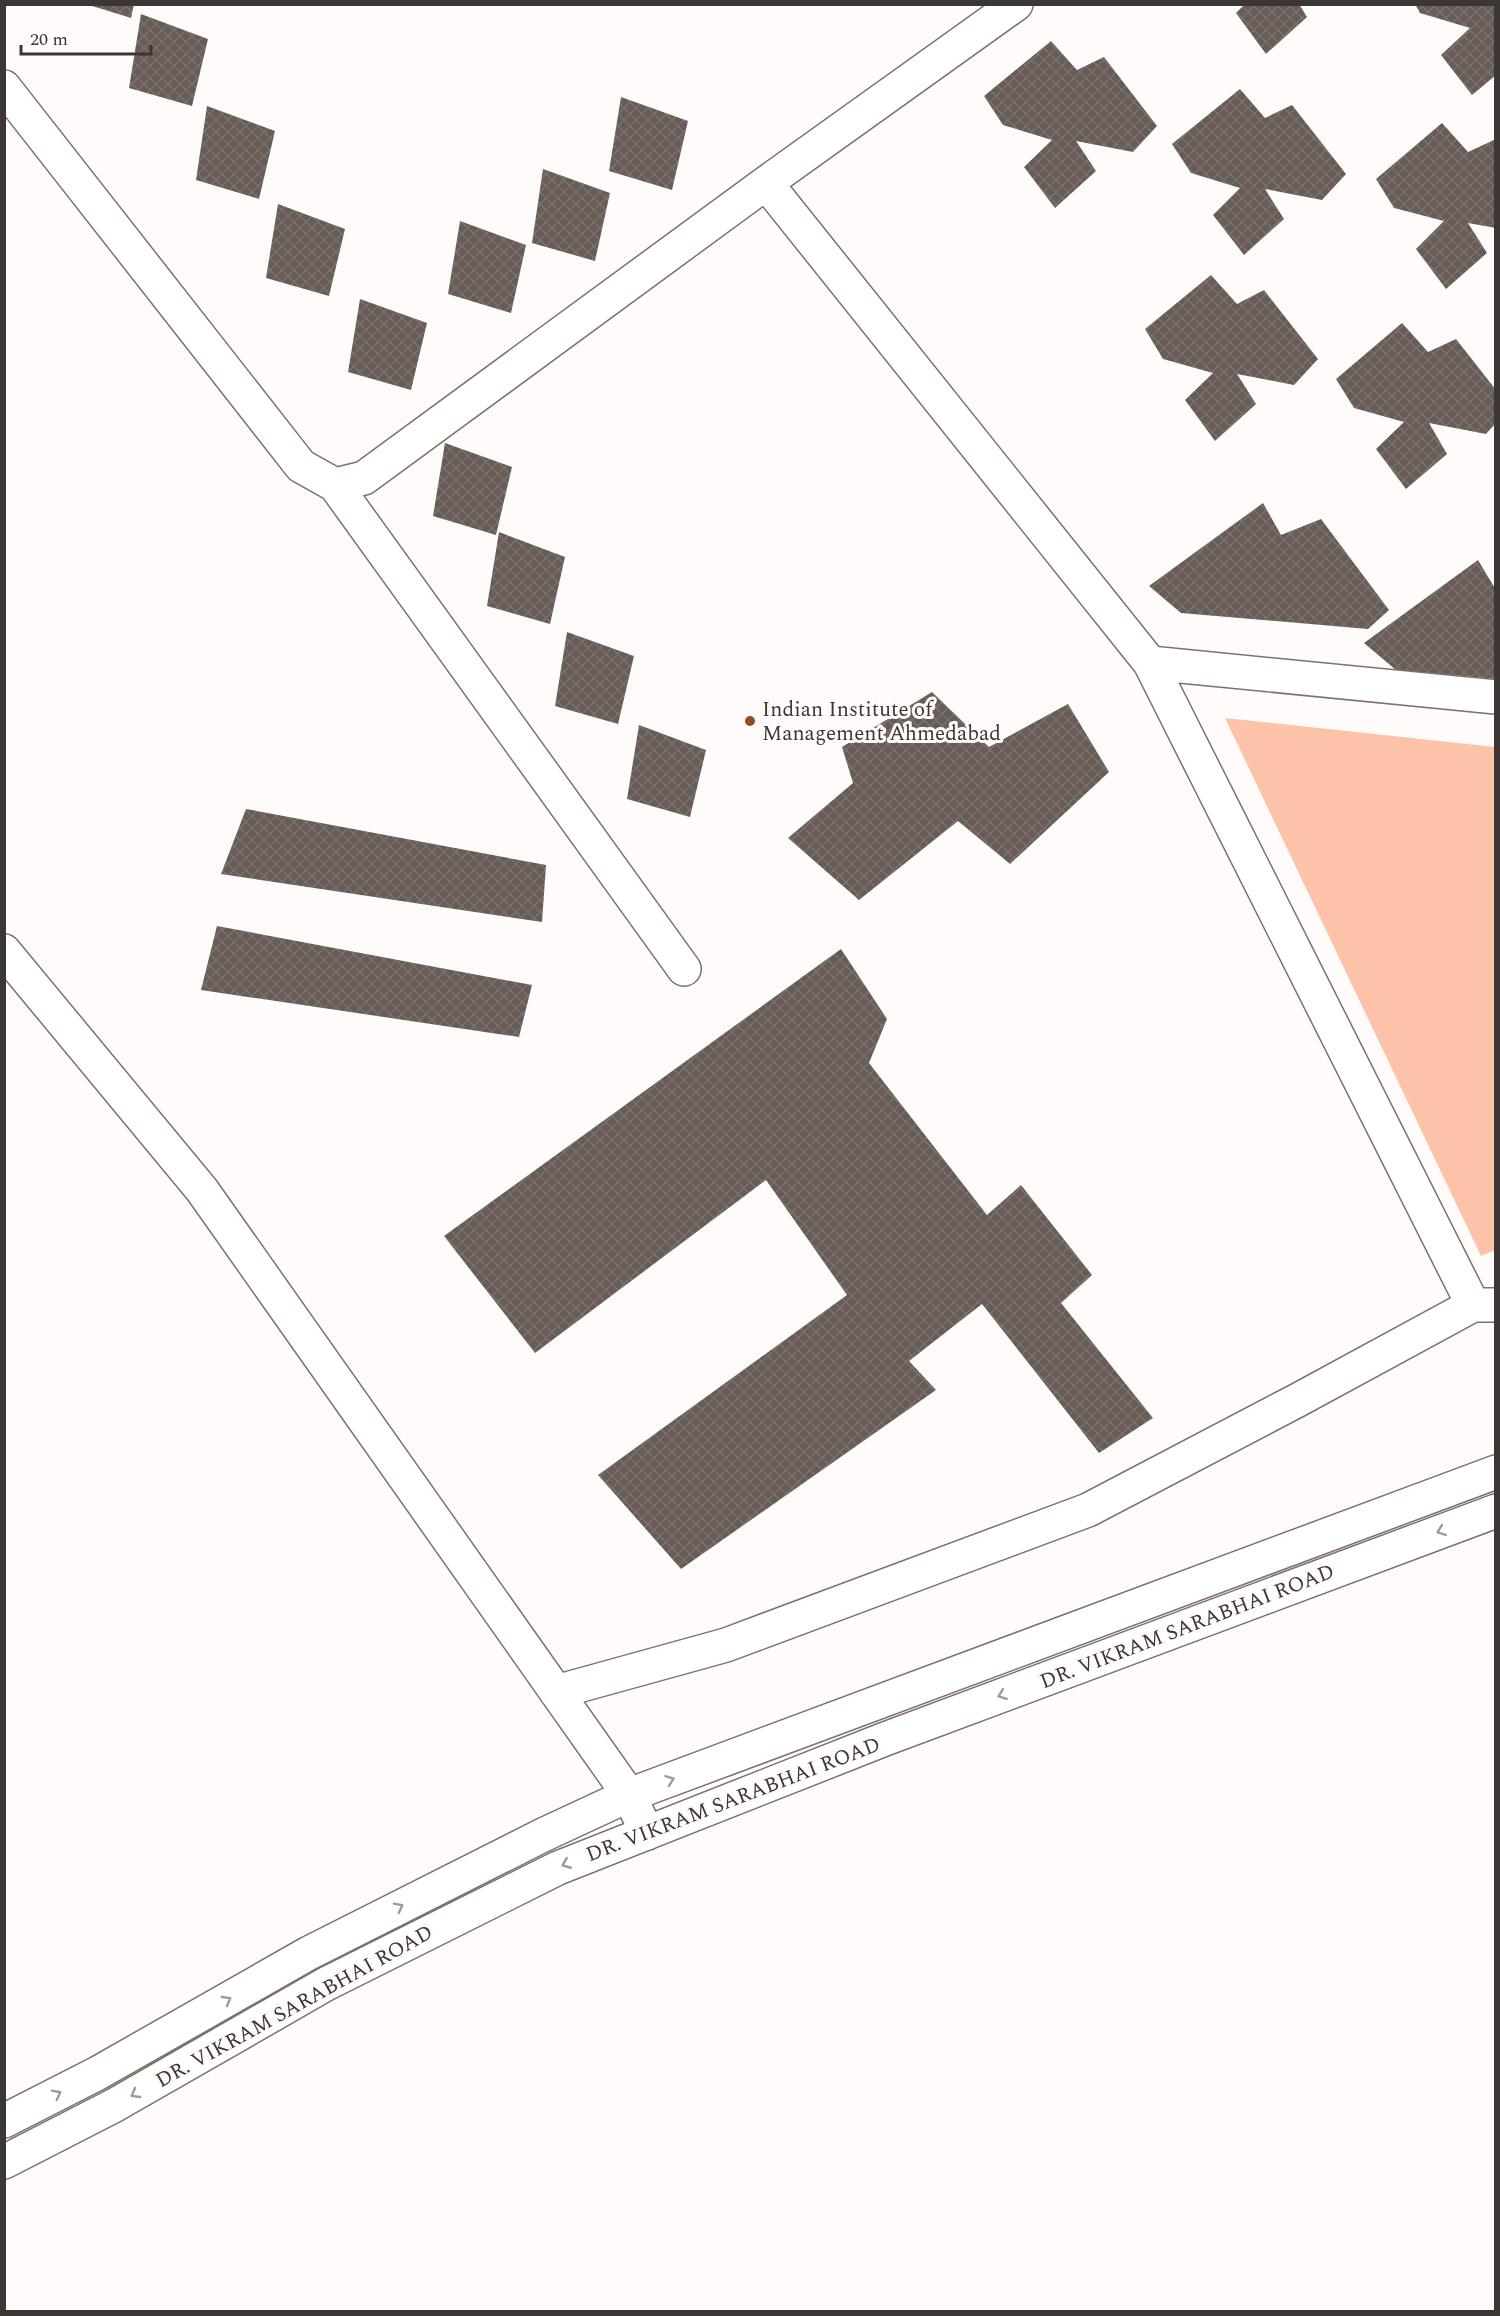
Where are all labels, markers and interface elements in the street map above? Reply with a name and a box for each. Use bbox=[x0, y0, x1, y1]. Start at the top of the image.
scale bar bbox=[21, 18, 152, 56]
text: 20 m bbox=[30, 26, 68, 53]
place label: Indian Institute of Management Ahmedabad bbox=[762, 694, 1001, 750]
marker: Indian Institute of Management Ahmedabad bbox=[743, 714, 757, 728]
one-way arrow bbox=[1436, 1524, 1447, 1537]
street label: DR. VIKRAM SARABHAI ROAD bbox=[1035, 1556, 1339, 1698]
one-way arrow bbox=[998, 1688, 1008, 1701]
street label: DR. VIKRAM SARABHAI ROAD bbox=[581, 1729, 885, 1871]
one-way arrow bbox=[664, 1775, 675, 1788]
one-way arrow bbox=[561, 1857, 572, 1870]
one-way arrow bbox=[392, 1903, 403, 1915]
street label: DR. VIKRAM SARABHAI ROAD bbox=[150, 1917, 439, 2097]
one-way arrow bbox=[221, 1995, 231, 2007]
one-way arrow bbox=[131, 2087, 141, 2098]
one-way arrow bbox=[50, 2090, 61, 2102]

